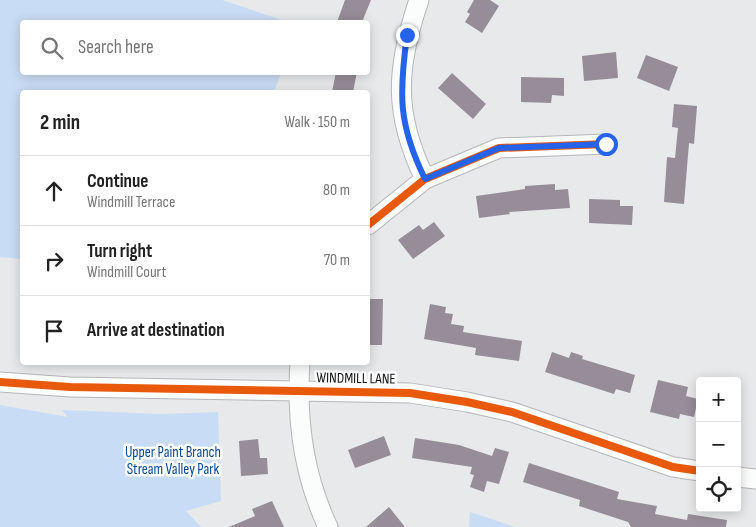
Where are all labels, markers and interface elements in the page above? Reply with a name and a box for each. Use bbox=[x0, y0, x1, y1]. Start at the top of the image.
search box bbox=[20, 20, 370, 75]
route end bbox=[396, 24, 419, 47]
icon: search bbox=[38, 34, 66, 62]
text: Search here bbox=[78, 36, 154, 59]
text: 2 min bbox=[40, 110, 80, 135]
text: Walk · 150 m bbox=[285, 113, 350, 132]
route start bbox=[595, 133, 618, 156]
text: Continue bbox=[87, 170, 148, 193]
icon: ahead bbox=[40, 177, 68, 205]
text: 80 m bbox=[323, 181, 350, 200]
text: Windmill Terrace bbox=[87, 193, 175, 212]
text: Turn right bbox=[87, 240, 152, 263]
icon: right bbox=[40, 247, 68, 275]
text: 70 m bbox=[324, 251, 350, 270]
text: Windmill Court bbox=[87, 263, 166, 282]
icon: arrive bbox=[40, 317, 68, 345]
text: Arrive at destination bbox=[87, 319, 225, 342]
street label: WINDMILL LANE bbox=[316, 368, 396, 389]
map controls bbox=[696, 377, 741, 512]
button: + bbox=[696, 377, 741, 422]
button: − bbox=[696, 422, 741, 467]
park label: Upper Paint Branch Stream Valley Park bbox=[125, 443, 221, 479]
button: locate bbox=[696, 467, 741, 512]

